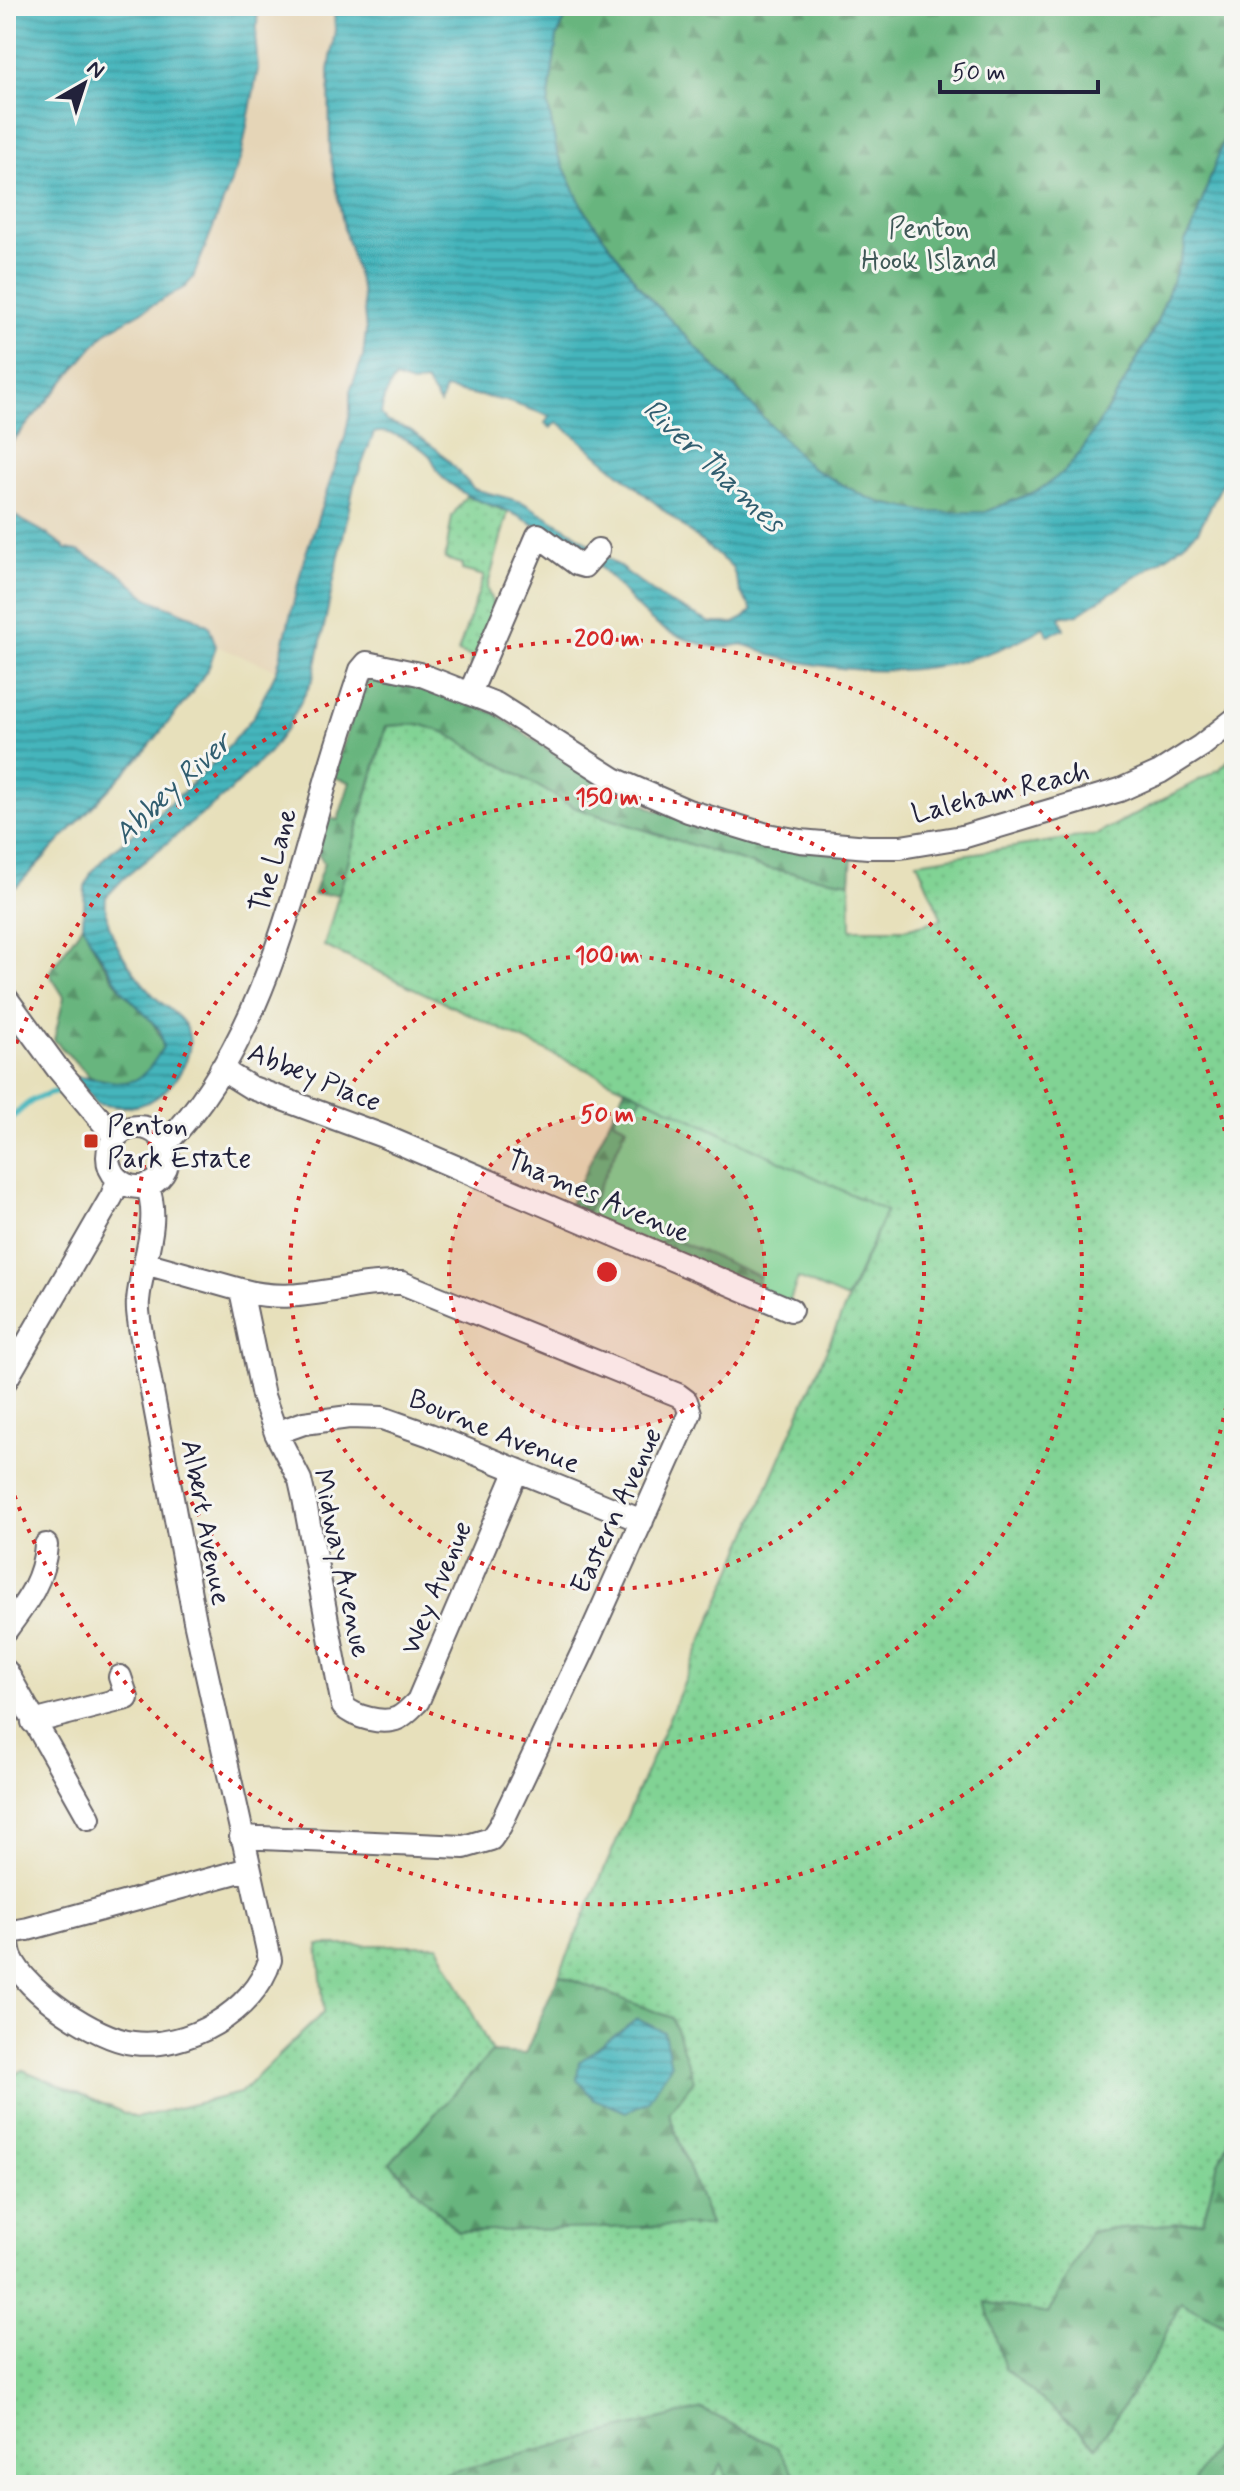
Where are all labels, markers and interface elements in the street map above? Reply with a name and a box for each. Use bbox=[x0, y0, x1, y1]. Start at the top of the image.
north arrow bbox=[44, 44, 124, 124]
scale bar bbox=[940, 44, 1098, 94]
text: N bbox=[81, 55, 110, 86]
text: 50 m bbox=[952, 58, 1006, 89]
park label: Penton Hook Island bbox=[861, 211, 997, 280]
water label: River Thames bbox=[634, 390, 794, 544]
text: 200 m bbox=[574, 624, 640, 655]
water label: Abbey River bbox=[106, 722, 243, 854]
street label: Laleham Reach bbox=[908, 753, 1093, 833]
text: 150 m bbox=[575, 783, 639, 814]
street label: The Lane bbox=[242, 804, 307, 917]
text: 100 m bbox=[575, 941, 639, 972]
street label: Abbey Place bbox=[242, 1035, 386, 1122]
text: 50 m bbox=[580, 1100, 634, 1131]
place label: Penton Park Estate bbox=[107, 1109, 251, 1178]
marker: Penton Park Estate bbox=[82, 1132, 100, 1150]
street label: Thames Avenue bbox=[500, 1142, 696, 1253]
centre of rings bbox=[593, 1258, 621, 1286]
street label: Bourne Avenue bbox=[403, 1381, 585, 1483]
street label: Eastern Avenue bbox=[563, 1422, 672, 1600]
street label: Albert Avenue bbox=[170, 1436, 239, 1609]
street label: Midway Avenue bbox=[302, 1466, 379, 1661]
street label: Wey Avenue bbox=[393, 1515, 482, 1661]

